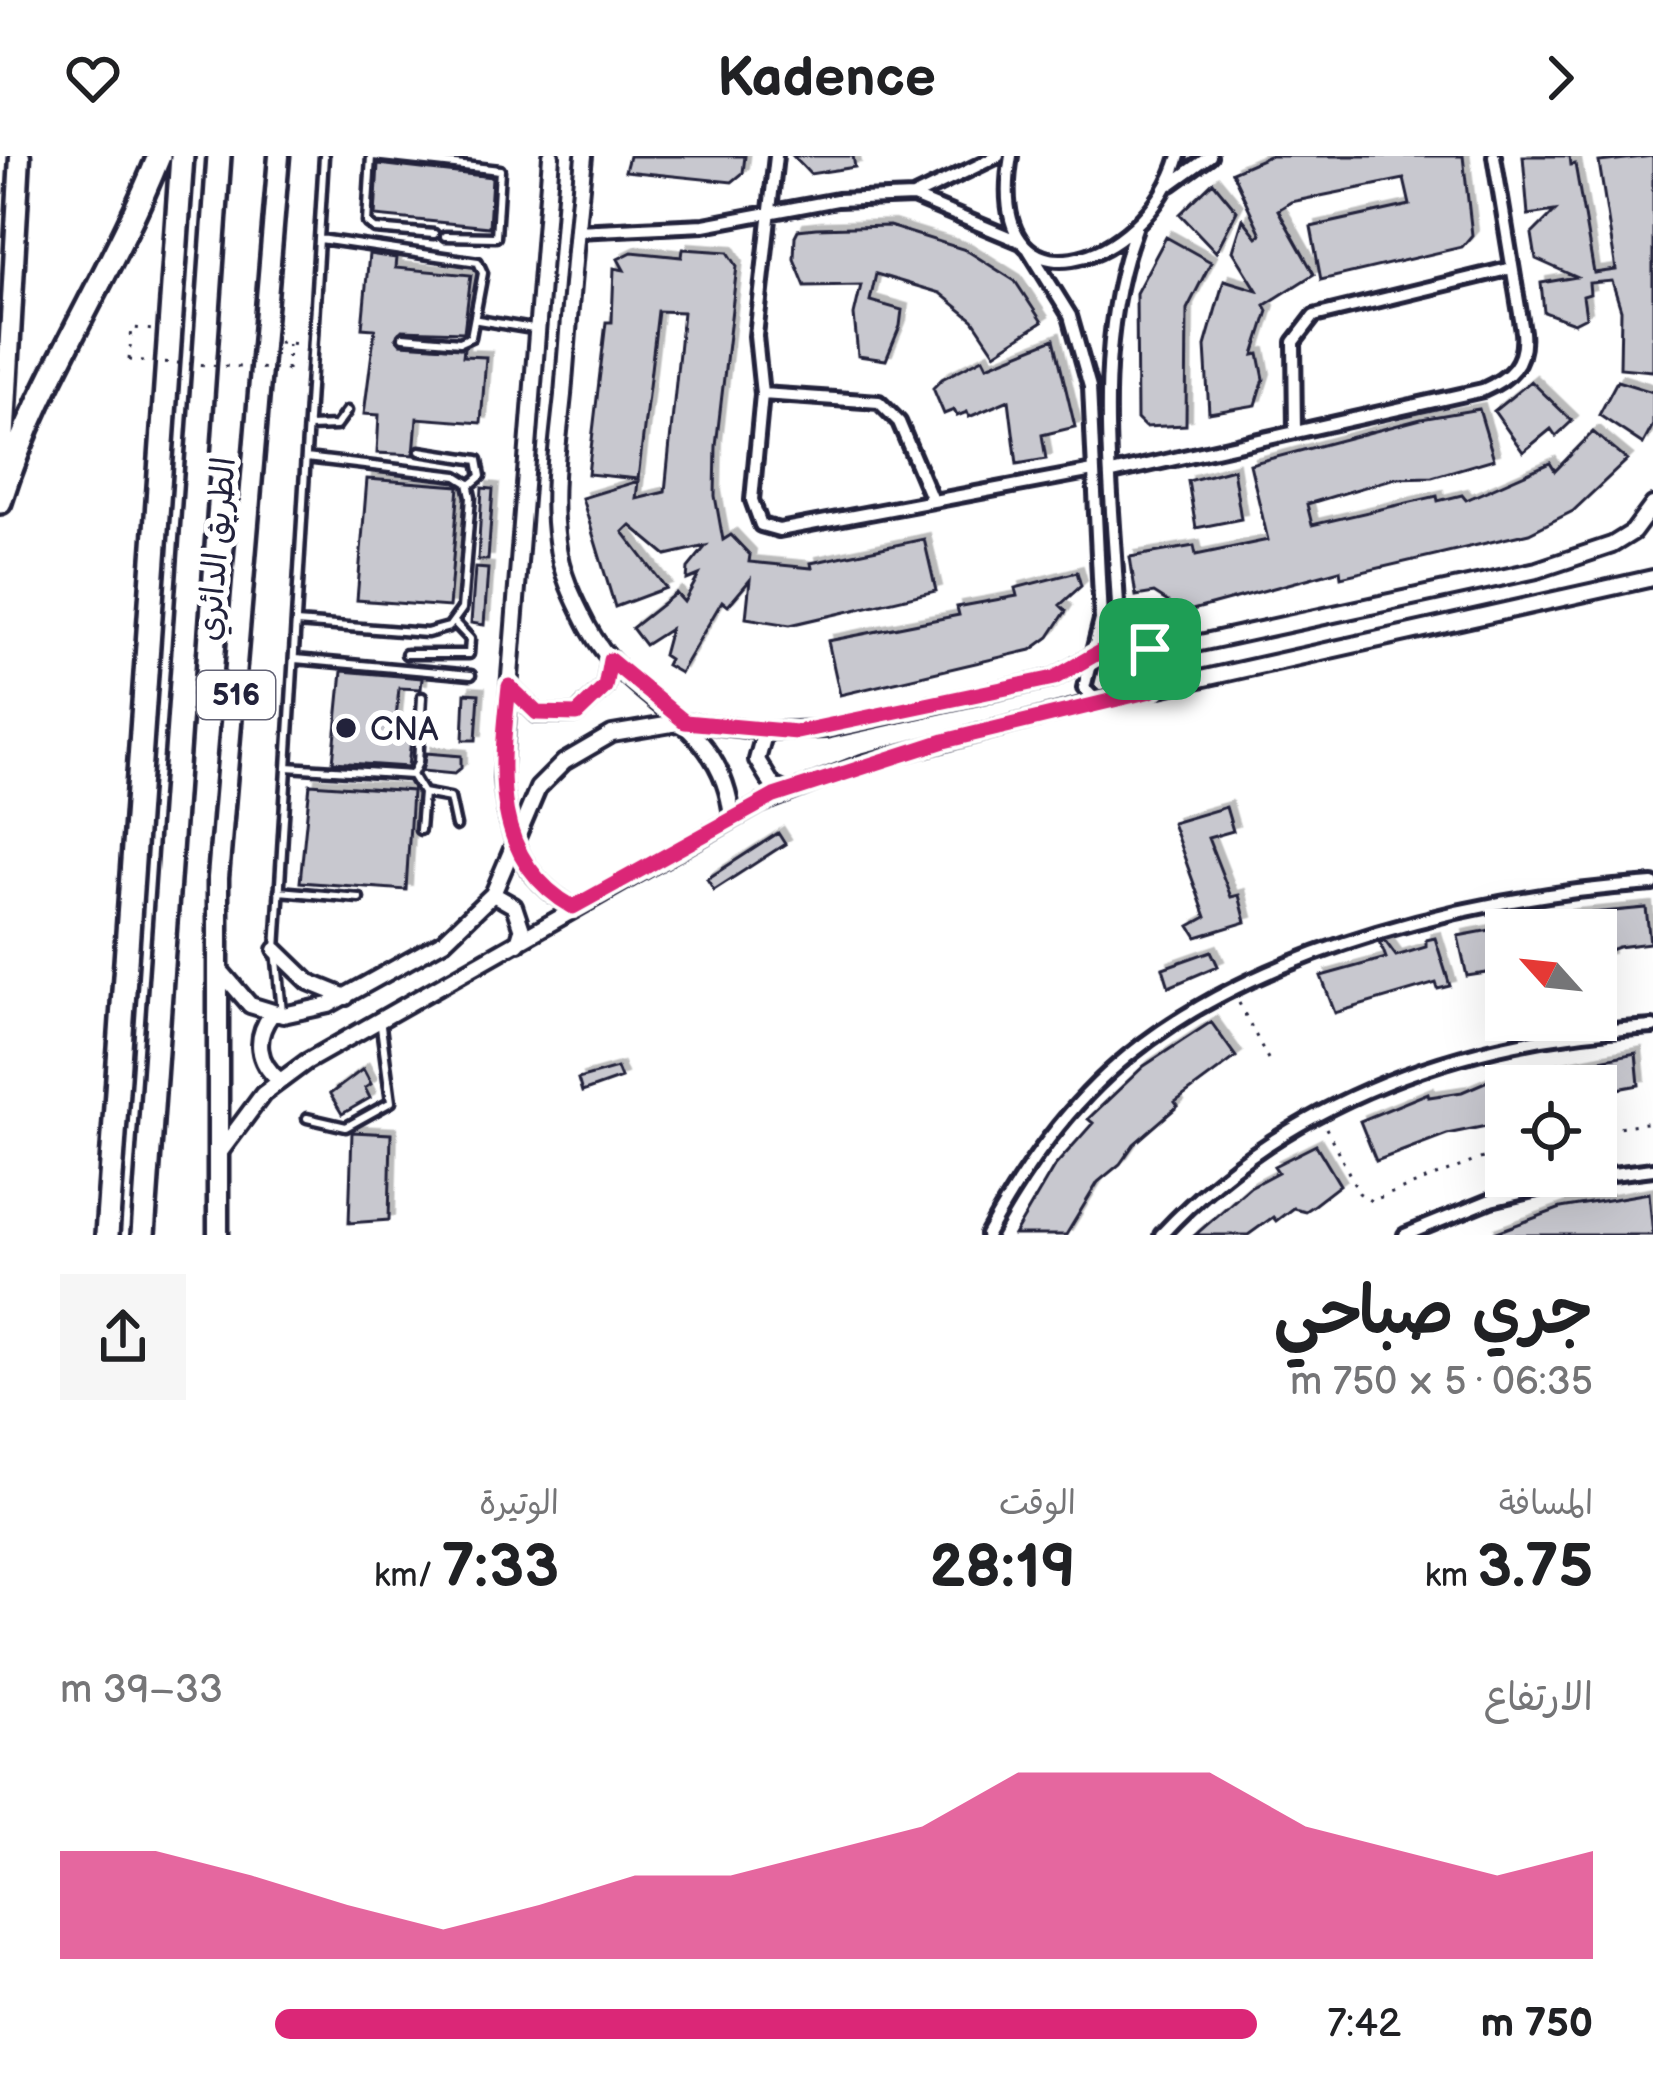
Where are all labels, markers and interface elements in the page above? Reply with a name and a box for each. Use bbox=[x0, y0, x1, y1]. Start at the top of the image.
icon: heart bbox=[60, 45, 126, 111]
icon: forward bbox=[1527, 45, 1593, 111]
text: Kadence bbox=[717, 46, 936, 111]
street label: الطريق الدائري bbox=[189, 456, 247, 643]
pin bbox=[1099, 598, 1201, 700]
icon: arrive bbox=[1117, 616, 1183, 682]
road number: 516 bbox=[197, 671, 275, 719]
place label: CNA bbox=[370, 710, 439, 750]
marker: CNA bbox=[333, 715, 359, 741]
north arrow bbox=[1485, 909, 1617, 1041]
map controls bbox=[1485, 909, 1617, 1197]
button: locate bbox=[1485, 1065, 1617, 1197]
button: share bbox=[60, 1274, 186, 1400]
text: جري صباحي bbox=[1273, 1274, 1593, 1353]
text: 06:35 · 5 × 750 m bbox=[1290, 1359, 1593, 1406]
text: الوتيرة bbox=[479, 1484, 559, 1524]
text: الوقت bbox=[999, 1484, 1076, 1524]
text: المسافة bbox=[1499, 1484, 1593, 1524]
text: 7:33 bbox=[441, 1532, 559, 1604]
text: 28:19 bbox=[929, 1532, 1076, 1604]
text: 3.75 bbox=[1477, 1532, 1593, 1604]
text: /km bbox=[374, 1556, 441, 1596]
text: km bbox=[1425, 1556, 1477, 1596]
text: 33–39 m bbox=[60, 1667, 223, 1714]
text: الارتفاع bbox=[1484, 1675, 1593, 1722]
text: 7:42 bbox=[1327, 2001, 1401, 2048]
text: 750 m bbox=[1481, 2001, 1593, 2048]

